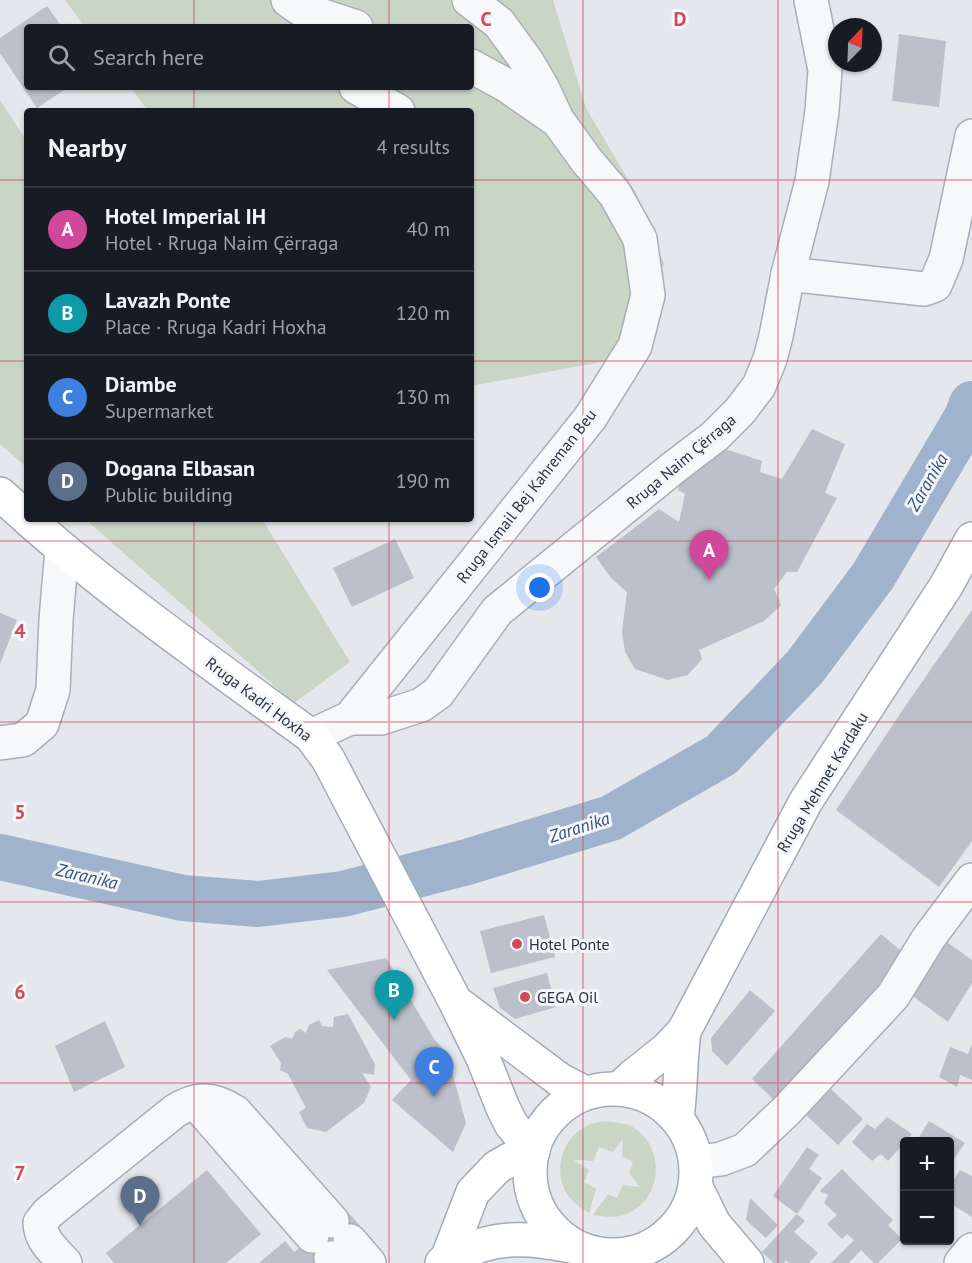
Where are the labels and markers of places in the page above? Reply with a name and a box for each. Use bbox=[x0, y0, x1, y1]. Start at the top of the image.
pin: A bbox=[690, 530, 728, 580]
place label: Hotel Ponte bbox=[529, 934, 610, 954]
marker: Hotel Ponte bbox=[510, 937, 524, 951]
pin: B bbox=[374, 970, 414, 1020]
place label: GEGA Oil bbox=[537, 987, 598, 1007]
marker: GEGA Oil bbox=[518, 990, 532, 1004]
pin: C bbox=[414, 1048, 454, 1097]
pin: D bbox=[120, 1176, 160, 1226]

